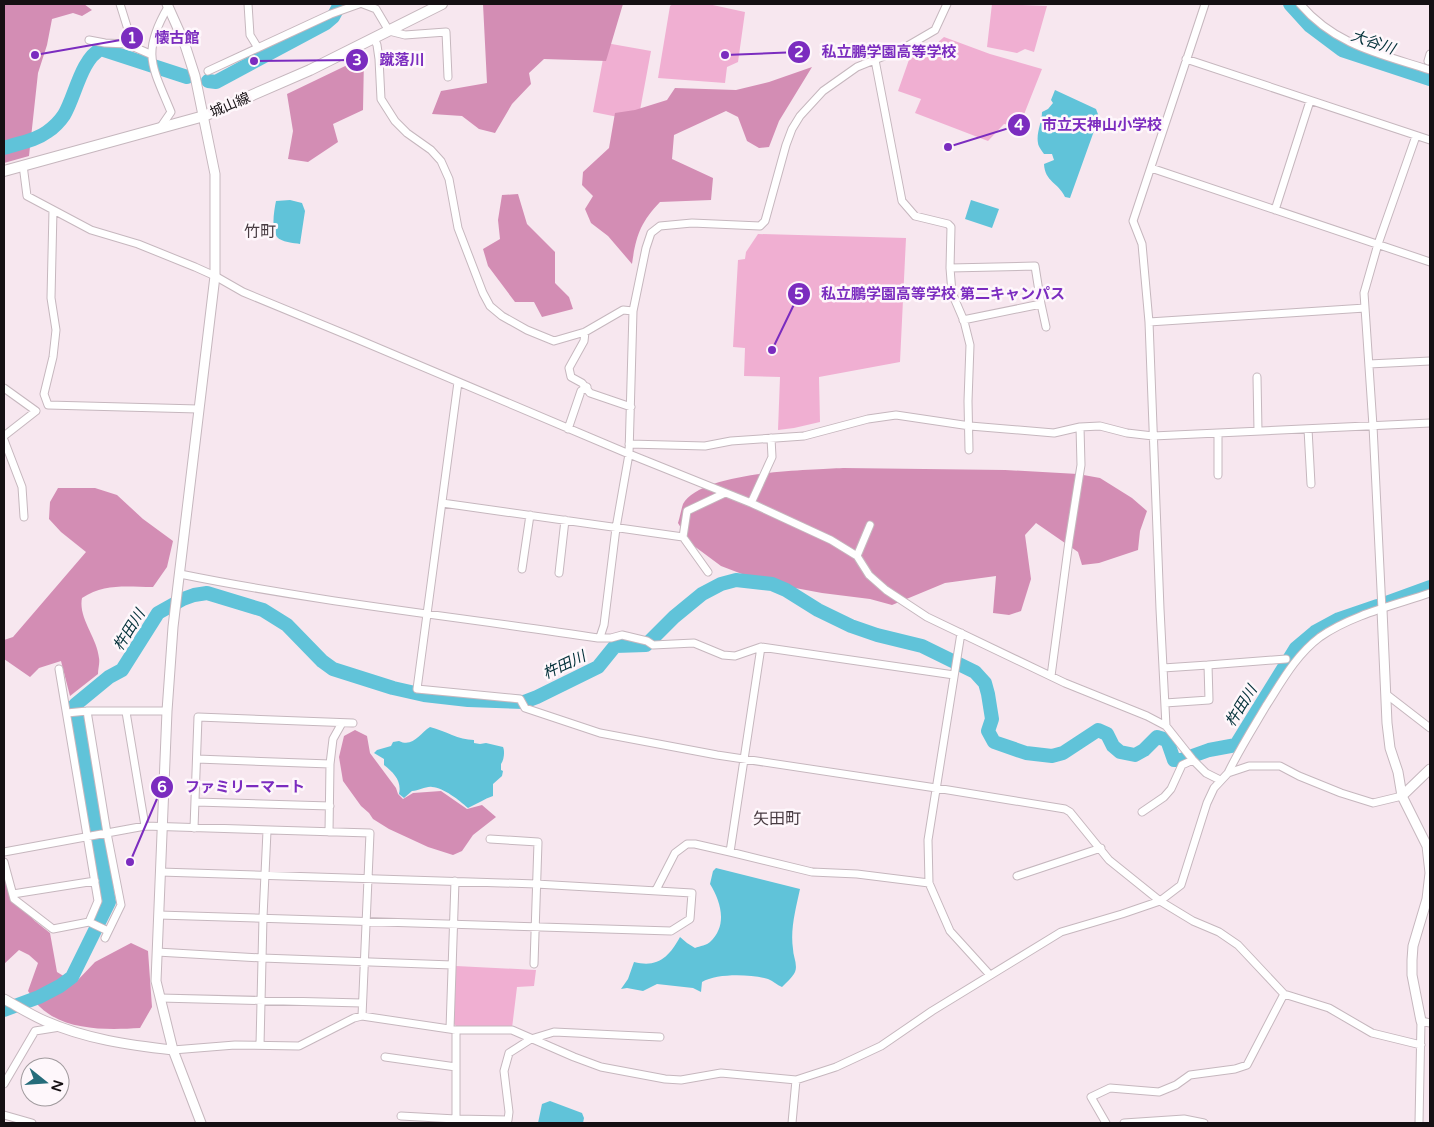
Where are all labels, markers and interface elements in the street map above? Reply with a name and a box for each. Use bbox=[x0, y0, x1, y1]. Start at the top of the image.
callout: 懐古館 bbox=[119, 23, 209, 53]
water label: 大谷川 bbox=[1349, 26, 1399, 58]
text: 1 bbox=[127, 29, 137, 47]
text: 懐古館 bbox=[154, 29, 200, 47]
callout: 私立鵬学園高等学校 bbox=[787, 37, 967, 67]
text: 2 bbox=[794, 43, 804, 61]
text: 私立鵬学園高等学校 bbox=[821, 43, 957, 61]
callout: 蹴落川 bbox=[345, 45, 435, 75]
text: 3 bbox=[352, 51, 362, 69]
text: 蹴落川 bbox=[379, 51, 425, 69]
street label: 城山線 bbox=[207, 89, 253, 121]
callout: 市立天神山小学校 bbox=[1007, 110, 1172, 140]
text: 4 bbox=[1014, 116, 1024, 134]
text: 市立天神山小学校 bbox=[1042, 116, 1162, 134]
district label: 竹町 bbox=[244, 222, 276, 242]
callout: 私立鵬学園高等学校 第二キャンパス bbox=[786, 279, 1075, 309]
text: 5 bbox=[794, 285, 804, 303]
text: 私立鵬学園高等学校 第二キャンパス bbox=[821, 285, 1065, 303]
water label: 杵田川 bbox=[109, 604, 150, 654]
water label: 杵田川 bbox=[540, 646, 590, 683]
water label: 杵田川 bbox=[1221, 680, 1262, 730]
callout: ファミリーマート bbox=[150, 772, 315, 802]
text: 6 bbox=[157, 778, 167, 796]
text: ファミリーマート bbox=[185, 778, 305, 796]
district label: 矢田町 bbox=[753, 809, 801, 829]
north arrow bbox=[20, 1057, 70, 1107]
text: N bbox=[47, 1078, 67, 1094]

